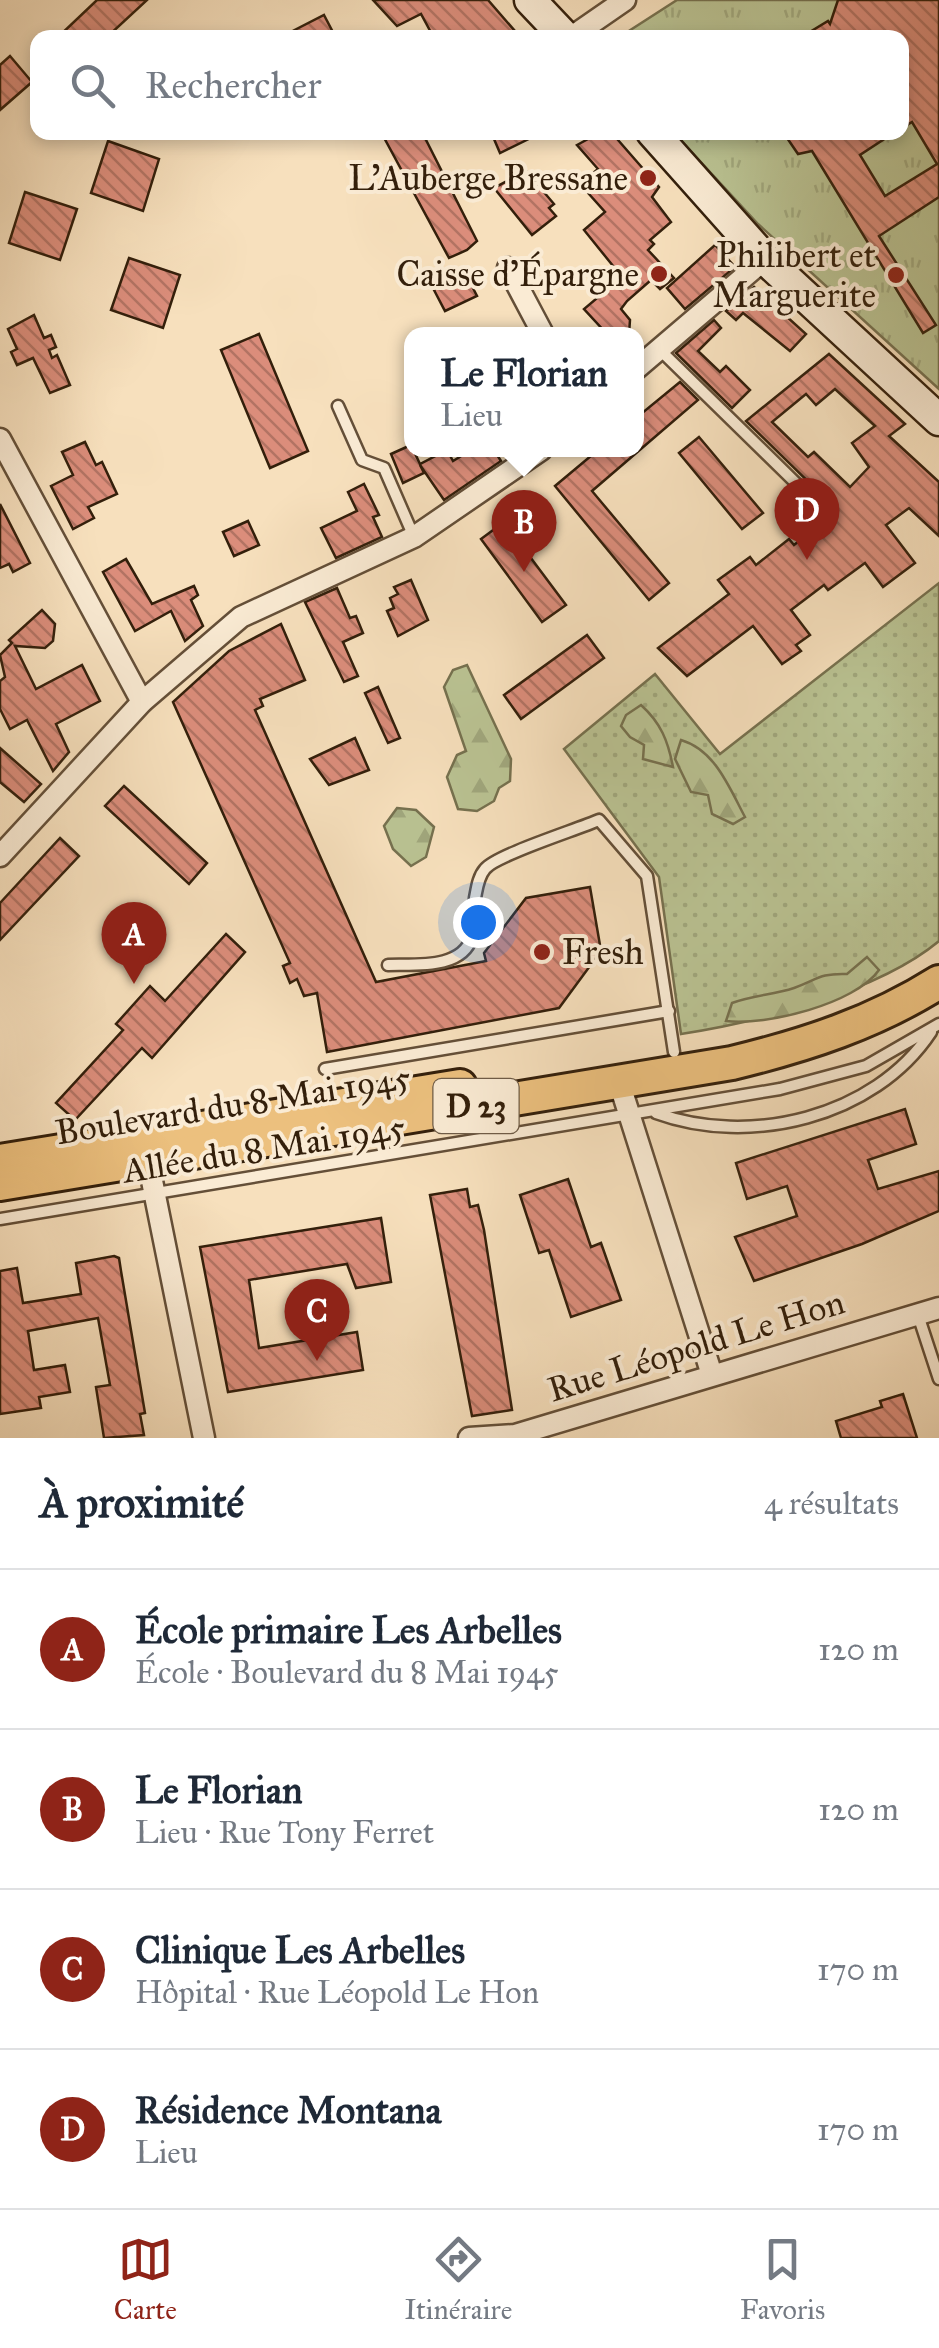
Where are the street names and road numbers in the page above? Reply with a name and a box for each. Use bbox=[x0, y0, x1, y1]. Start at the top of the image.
street label: Boulevard du 8 Mai 1945 bbox=[52, 1056, 414, 1154]
road number: D 23 bbox=[434, 1079, 518, 1133]
street label: Allée du 8 Mai 1945 bbox=[118, 1105, 408, 1193]
street label: Rue Léopold Le Hon bbox=[543, 1280, 850, 1412]

